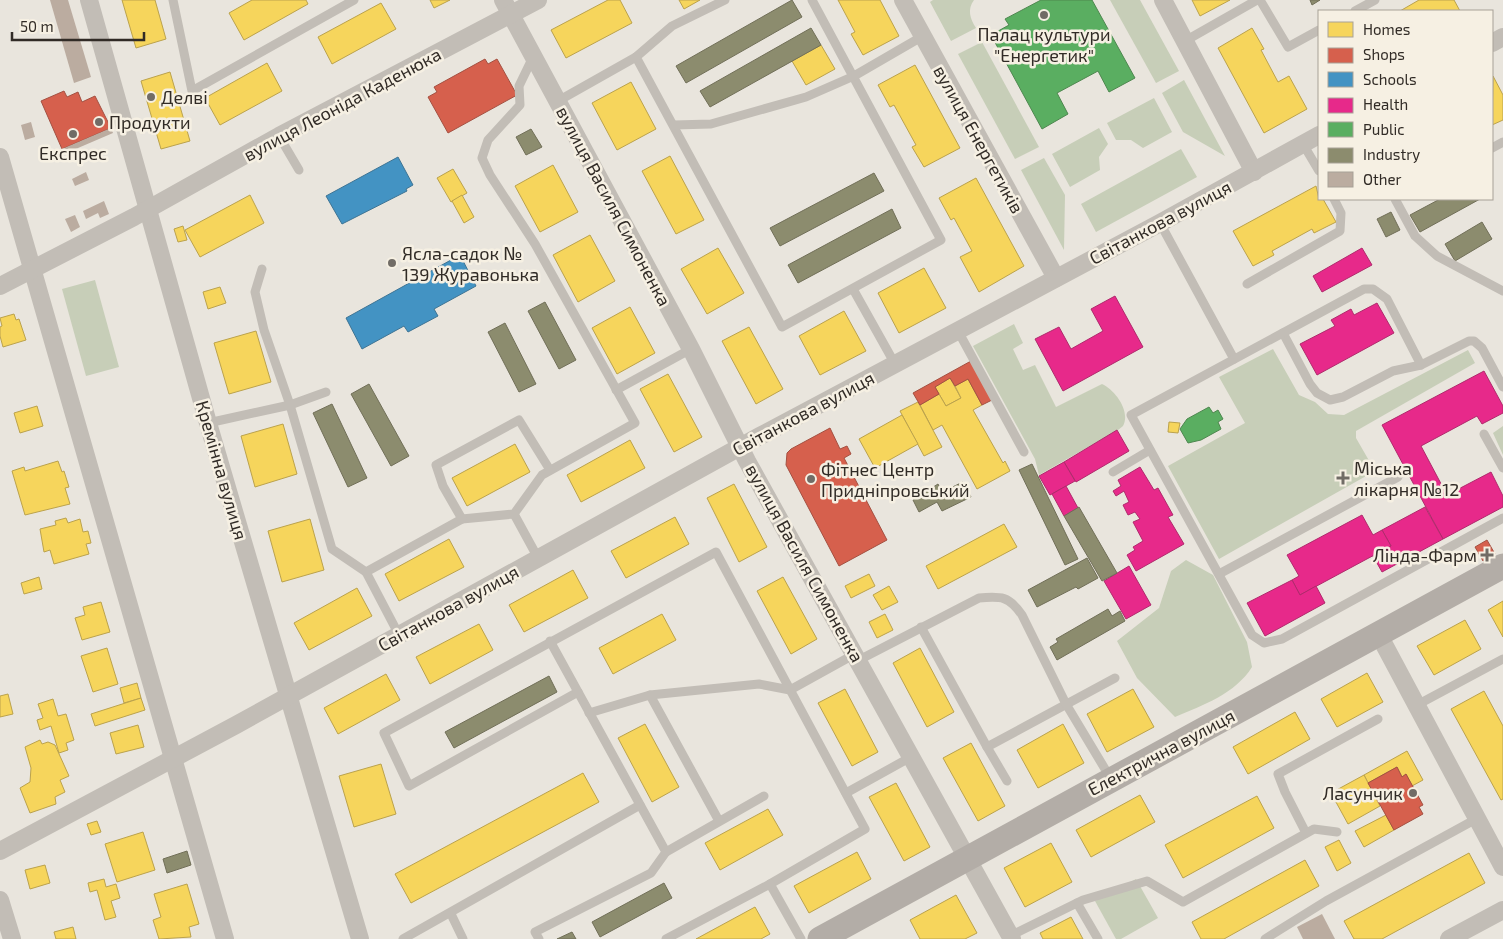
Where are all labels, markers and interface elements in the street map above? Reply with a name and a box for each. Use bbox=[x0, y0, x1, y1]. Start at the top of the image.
marker: Палац культури "Енергетик" bbox=[1038, 9, 1050, 21]
scale bar bbox=[12, 10, 145, 42]
legend bbox=[1318, 10, 1493, 200]
text: 50 m bbox=[20, 17, 54, 35]
text: Homes bbox=[1363, 20, 1410, 38]
place label: Палац культури "Енергетик" bbox=[977, 23, 1111, 66]
street label: вулиця Леоніда Каденюка bbox=[239, 43, 445, 165]
text: Shops bbox=[1363, 45, 1405, 63]
street label: вулиця Енергетиків bbox=[929, 61, 1029, 217]
text: Schools bbox=[1363, 70, 1417, 88]
place label: Делві bbox=[161, 86, 208, 108]
marker: Делві bbox=[145, 91, 157, 103]
text: Health bbox=[1363, 95, 1408, 113]
street label: вулиця Василя Симоненка bbox=[552, 102, 676, 310]
place label: Продукти bbox=[109, 111, 191, 133]
marker: Продукти bbox=[93, 116, 105, 128]
text: Public bbox=[1363, 120, 1404, 138]
marker: Експрес bbox=[67, 128, 79, 140]
place label: Експрес bbox=[39, 142, 107, 164]
text: Industry bbox=[1363, 145, 1420, 163]
text: Other bbox=[1363, 170, 1402, 188]
street label: Світанкова вулиця bbox=[1085, 175, 1235, 269]
place label: Ясла-садок № 139 Журавонька bbox=[402, 242, 539, 285]
marker: Ясла-садок № 139 Журавонька bbox=[386, 257, 398, 269]
street label: Світанкова вулиця bbox=[728, 366, 878, 460]
street label: Кремінна вулиця bbox=[192, 398, 252, 542]
place label: Міська лікарня №12 bbox=[1354, 457, 1459, 500]
place label: Фітнес Центр Придніпровський bbox=[821, 458, 970, 501]
street label: вулиця Василя Симоненка bbox=[741, 460, 869, 666]
marker: Міська лікарня №12 bbox=[1336, 471, 1350, 485]
marker: Фітнес Центр Придніпровський bbox=[805, 473, 817, 485]
place label: Лінда-Фарм bbox=[1373, 544, 1477, 566]
marker: Лінда-Фарм bbox=[1481, 549, 1493, 561]
street label: Світанкова вулиця bbox=[374, 560, 522, 656]
street label: Електрична вулиця bbox=[1084, 704, 1238, 800]
place label: Ласунчик bbox=[1323, 782, 1403, 804]
marker: Ласунчик bbox=[1407, 787, 1419, 799]

